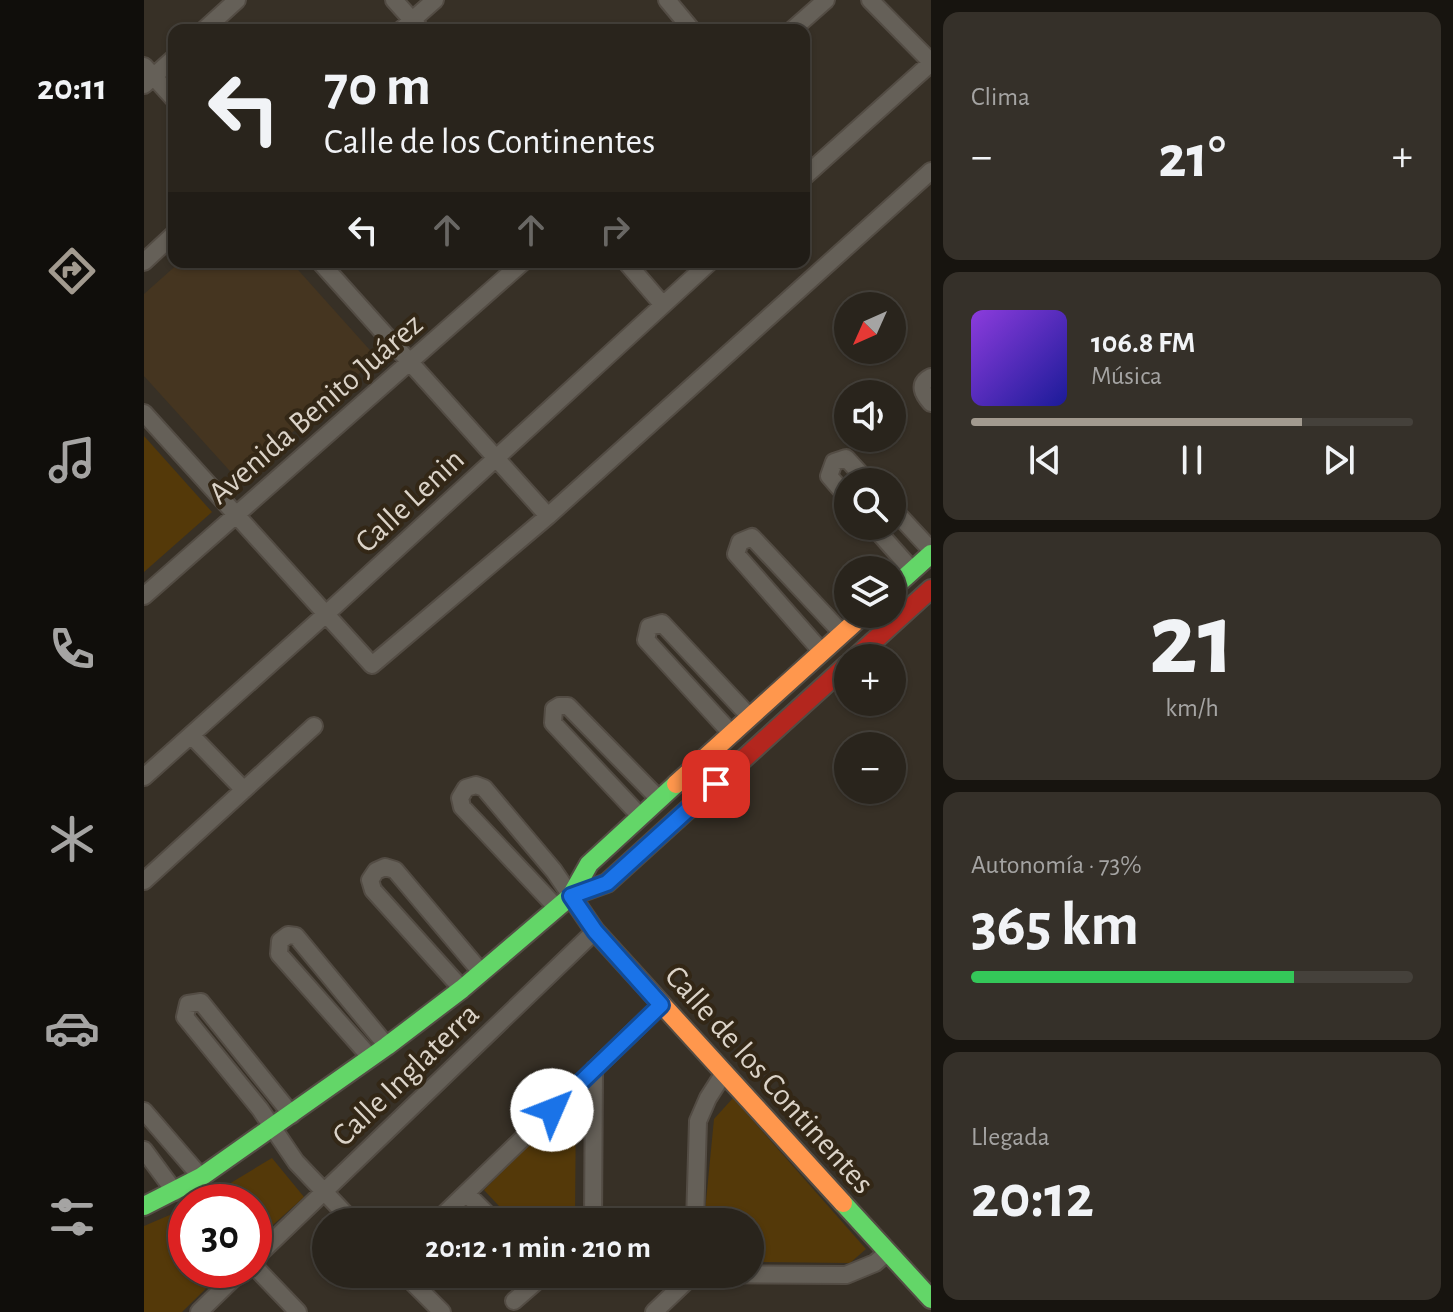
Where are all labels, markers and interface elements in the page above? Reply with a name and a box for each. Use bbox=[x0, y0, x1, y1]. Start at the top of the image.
icon: left bbox=[192, 56, 296, 160]
text: 70 m bbox=[324, 59, 431, 115]
text: 20:11 bbox=[37, 70, 107, 106]
text: Clima bbox=[971, 84, 1030, 110]
text: Calle de los Continentes bbox=[324, 124, 655, 160]
text: 21° bbox=[1158, 128, 1226, 188]
text: − bbox=[971, 135, 992, 179]
text: + bbox=[1392, 135, 1413, 179]
icon: left bbox=[341, 208, 385, 252]
icon: ahead bbox=[425, 208, 469, 252]
icon: ahead bbox=[509, 208, 553, 252]
icon: right bbox=[593, 208, 637, 252]
icon: directions bbox=[44, 243, 100, 299]
north arrow bbox=[834, 292, 906, 364]
map controls bbox=[834, 292, 906, 804]
street label: Avenida Benito Juárez bbox=[203, 307, 429, 510]
text: 106.8 FM bbox=[1091, 328, 1195, 358]
text: Música bbox=[1091, 363, 1162, 389]
button: sound bbox=[834, 380, 906, 452]
icon: music bbox=[44, 432, 100, 488]
icon: previous bbox=[1023, 438, 1067, 482]
icon: pause bbox=[1170, 438, 1214, 482]
icon: next bbox=[1317, 438, 1361, 482]
street label: Calle Lenin bbox=[349, 443, 470, 559]
button: search bbox=[834, 468, 906, 540]
button: layers bbox=[834, 556, 906, 628]
text: 21 bbox=[1149, 589, 1235, 693]
icon: phone bbox=[44, 621, 100, 677]
button: + bbox=[834, 644, 906, 716]
text: km/h bbox=[1165, 695, 1219, 721]
button: − bbox=[834, 732, 906, 804]
pin bbox=[682, 750, 750, 818]
icon: arrive bbox=[694, 762, 738, 806]
icon: climate bbox=[44, 811, 100, 867]
text: Autonomía · 73% bbox=[971, 852, 1142, 878]
text: 365 km bbox=[971, 896, 1139, 956]
street label: Calle de los Continentes bbox=[659, 960, 880, 1200]
street label: Calle Inglaterra bbox=[326, 997, 485, 1152]
icon: car bbox=[44, 1000, 100, 1056]
position arrow bbox=[510, 1068, 594, 1152]
text: Llegada bbox=[971, 1124, 1050, 1150]
text: 20:12 bbox=[971, 1168, 1094, 1228]
speed limit sign: 30 bbox=[168, 1184, 272, 1288]
icon: filters bbox=[44, 1189, 100, 1245]
text: 20:12 · 1 min · 210 m bbox=[425, 1233, 651, 1263]

